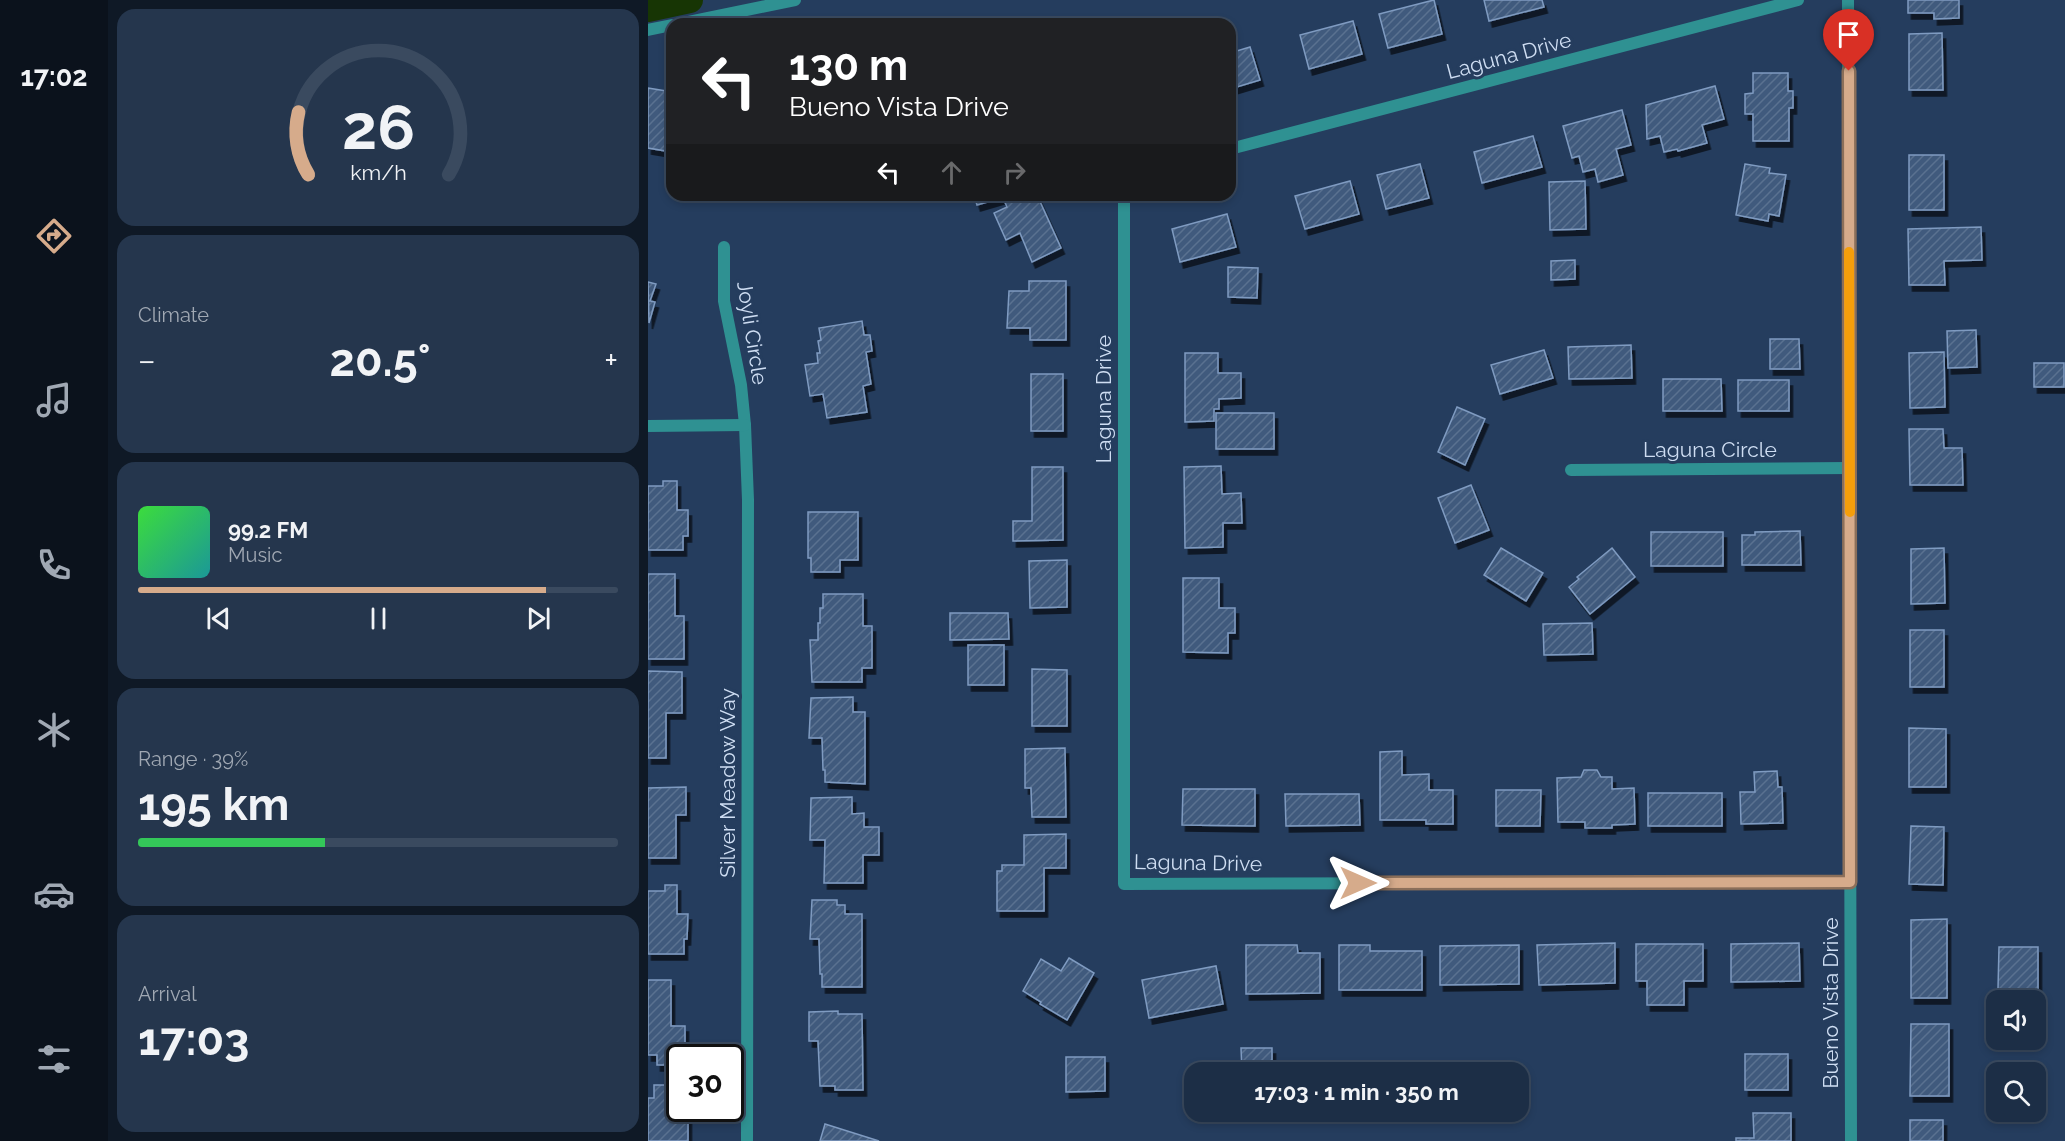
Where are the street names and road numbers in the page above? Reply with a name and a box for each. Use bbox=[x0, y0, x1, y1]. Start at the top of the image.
street label: Laguna Drive bbox=[1444, 27, 1574, 84]
street label: Joyli Circle bbox=[732, 279, 773, 387]
street label: Laguna Drive bbox=[1091, 335, 1116, 463]
street label: Laguna Circle bbox=[1643, 437, 1777, 462]
street label: Silver Meadow Way bbox=[715, 688, 740, 878]
street label: Laguna Drive bbox=[1134, 849, 1262, 876]
street label: Bueno Vista Drive bbox=[1818, 917, 1843, 1089]

